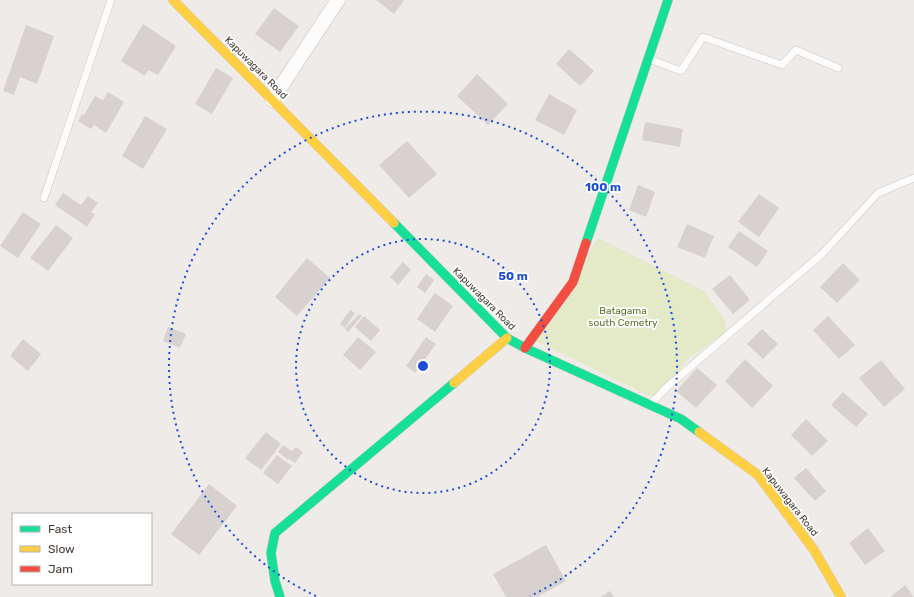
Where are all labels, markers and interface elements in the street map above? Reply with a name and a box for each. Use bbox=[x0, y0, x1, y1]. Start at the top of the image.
street label: Kapuwagara Road bbox=[222, 34, 290, 102]
text: 100 m bbox=[585, 180, 621, 194]
street label: Kapuwagara Road bbox=[450, 265, 518, 333]
text: 50 m bbox=[498, 269, 528, 283]
park label: Batagama south Cemetry bbox=[588, 305, 658, 329]
centre of rings bbox=[416, 359, 430, 373]
street label: Kapuwagara Road bbox=[760, 465, 821, 539]
legend bbox=[12, 513, 152, 585]
text: Fast bbox=[48, 522, 72, 536]
text: Slow bbox=[48, 542, 75, 556]
text: Jam bbox=[48, 562, 73, 576]

